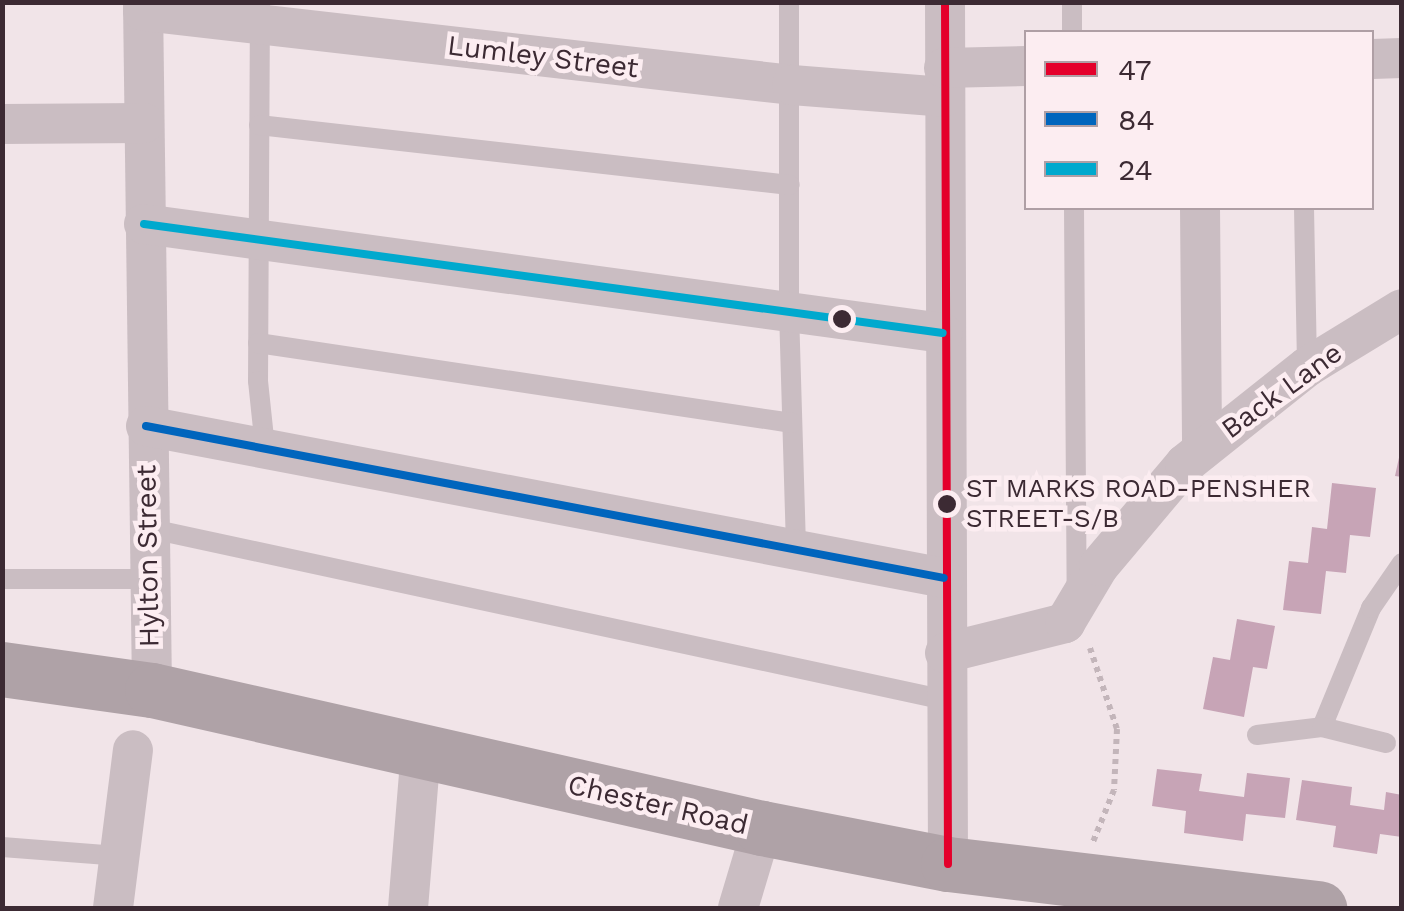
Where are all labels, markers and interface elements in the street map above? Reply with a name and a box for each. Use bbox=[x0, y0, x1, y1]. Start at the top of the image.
street label: Lumley Street bbox=[445, 29, 641, 85]
legend bbox=[1024, 30, 1374, 210]
text: 47 bbox=[1118, 52, 1152, 87]
text: 84 bbox=[1118, 102, 1155, 137]
text: 24 bbox=[1118, 152, 1153, 187]
unlabelled marker bbox=[832, 309, 852, 329]
street label: Back Lane bbox=[1215, 336, 1349, 446]
street label: Hylton Street bbox=[130, 464, 166, 648]
place label: ST MARKS ROAD-PENSHER STREET-S/B bbox=[966, 473, 1311, 534]
marker: ST MARKS ROAD-PENSHER STREET-S/B bbox=[937, 494, 957, 514]
street label: Chester Road bbox=[564, 768, 752, 842]

